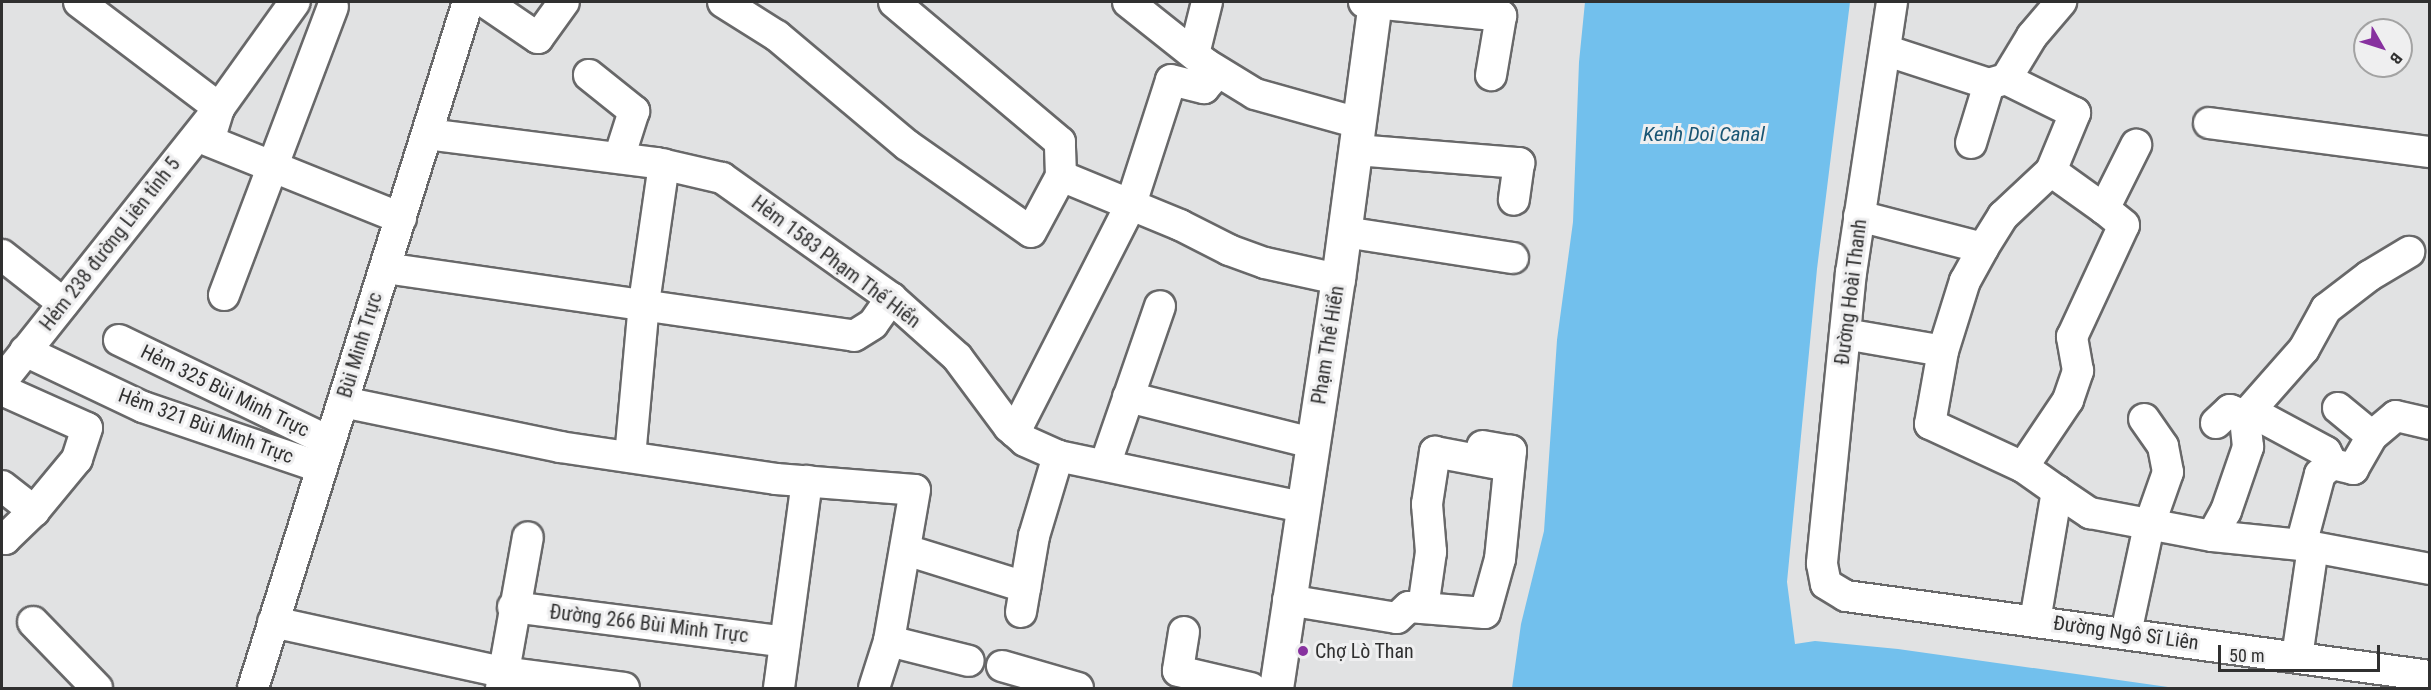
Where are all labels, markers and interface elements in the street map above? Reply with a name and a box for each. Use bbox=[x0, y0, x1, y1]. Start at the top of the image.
north arrow bbox=[2353, 18, 2413, 78]
text: B bbox=[2386, 49, 2406, 68]
water label: Kenh Doi Canal bbox=[1643, 121, 1765, 147]
street label: Hẻm 238 đường Liên tỉnh 5 bbox=[35, 152, 185, 336]
street label: Hẻm 1583 Phạm Thế Hiển bbox=[747, 191, 925, 333]
street label: Đường Hoài Thanh bbox=[1830, 218, 1872, 366]
street label: Phạm Thế Hiển bbox=[1307, 284, 1349, 406]
street label: Bùi Minh Trực bbox=[333, 289, 387, 401]
street label: Hẻm 325 Bùi Minh Trực bbox=[137, 340, 313, 442]
street label: Hẻm 321 Bùi Minh Trực bbox=[115, 383, 297, 469]
street label: Đường 266 Bùi Minh Trực bbox=[548, 600, 750, 648]
street label: Đường Ngô Sĩ Liên bbox=[2052, 611, 2200, 655]
scale bar bbox=[2221, 633, 2383, 671]
place label: Chợ Lò Than bbox=[1315, 639, 1414, 663]
marker: Chợ Lò Than bbox=[1296, 644, 1310, 658]
text: 50 m bbox=[2229, 645, 2264, 666]

